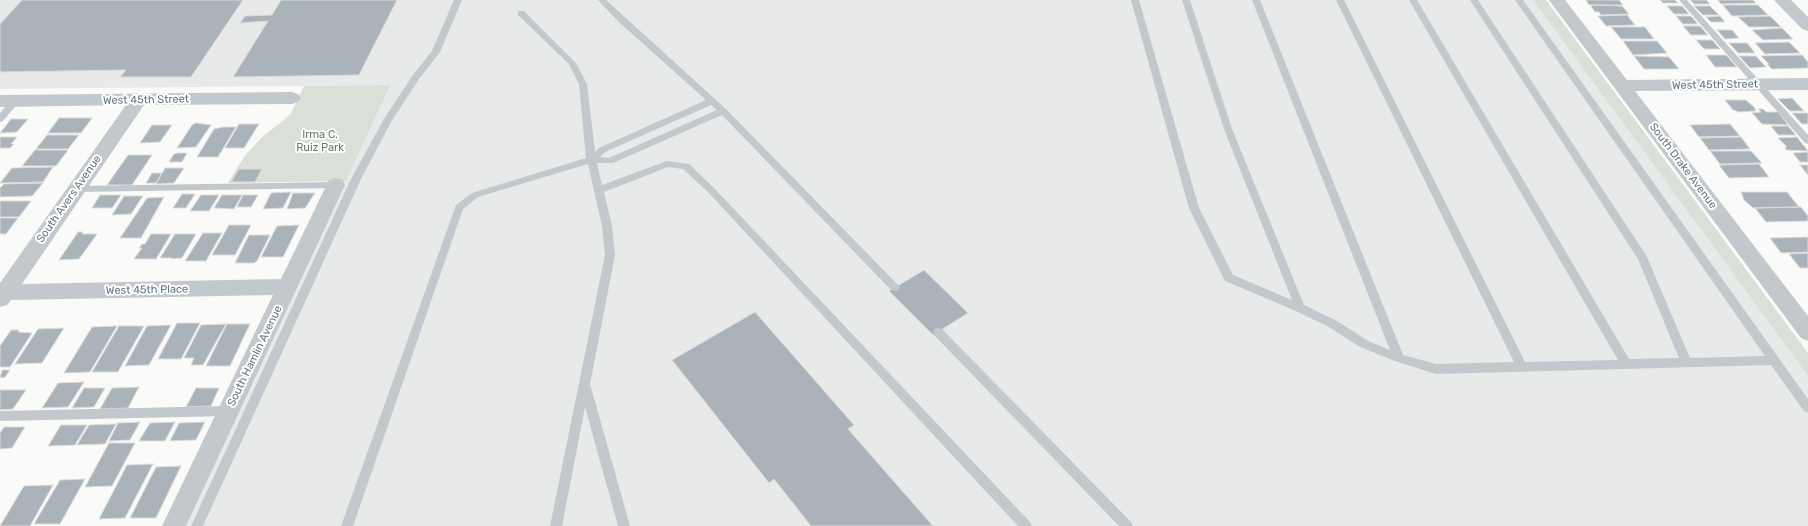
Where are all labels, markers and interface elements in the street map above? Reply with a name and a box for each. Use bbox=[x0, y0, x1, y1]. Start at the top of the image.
street label: West 45th Street bbox=[1672, 78, 1758, 92]
street label: West 45th Street bbox=[103, 93, 189, 107]
street label: South Drake Avenue bbox=[1646, 120, 1720, 212]
park label: Irma C. Ruiz Park bbox=[296, 128, 344, 154]
street label: South Avers Avenue bbox=[34, 153, 104, 245]
street label: West 45th Place bbox=[106, 283, 188, 297]
street label: South Hamlin Avenue bbox=[225, 303, 285, 409]

